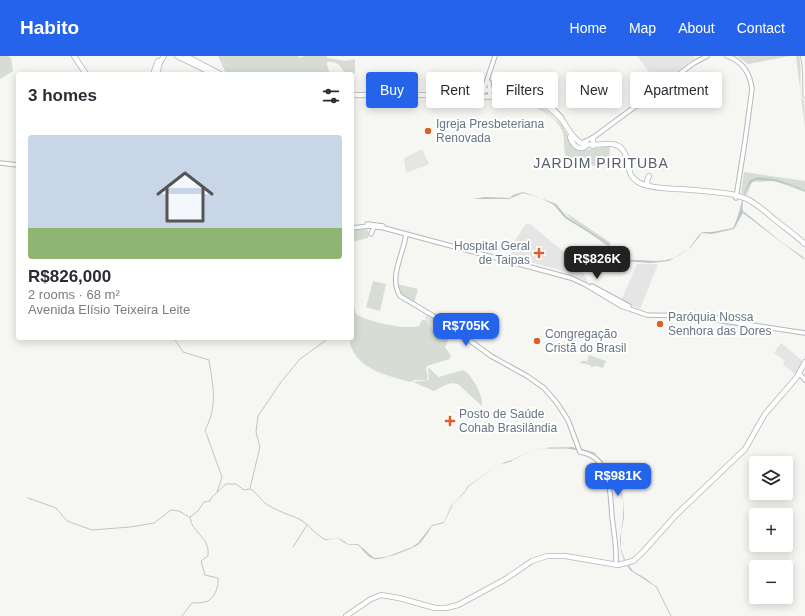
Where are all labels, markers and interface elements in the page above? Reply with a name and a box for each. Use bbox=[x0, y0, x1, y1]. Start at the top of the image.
text: Habito bbox=[20, 17, 79, 38]
text: Home bbox=[570, 20, 607, 36]
text: Map bbox=[629, 20, 656, 36]
text: About bbox=[678, 20, 715, 36]
text: Contact bbox=[737, 20, 785, 36]
chip: Buy bbox=[366, 72, 418, 108]
chip: Rent bbox=[426, 72, 484, 108]
chip: Filters bbox=[492, 72, 558, 108]
chip: New bbox=[566, 72, 622, 108]
chip: Apartment bbox=[630, 72, 722, 108]
icon: filters bbox=[320, 85, 342, 107]
text: 3 homes bbox=[28, 86, 97, 105]
place label: Igreja Presbeteriana Renovada bbox=[436, 117, 544, 145]
marker: Igreja Presbeteriana Renovada bbox=[423, 126, 433, 136]
district label: JARDIM PIRITUBA bbox=[533, 155, 669, 171]
icon: home bbox=[149, 161, 221, 233]
place label: Hospital Geral de Taipas bbox=[454, 239, 530, 267]
pin: R$826K bbox=[564, 246, 630, 280]
marker: Hospital Geral de Taipas bbox=[533, 247, 545, 259]
text: R$826K bbox=[573, 251, 621, 266]
text: R$826,000 bbox=[28, 267, 111, 286]
text: 2 rooms · 68 m² bbox=[28, 287, 120, 302]
text: Avenida Elísio Teixeira Leite bbox=[28, 302, 190, 317]
place label: Paróquia Nossa Senhora das Dores bbox=[668, 310, 771, 338]
pin: R$705K bbox=[433, 313, 499, 347]
text: R$705K bbox=[442, 318, 490, 333]
marker: Paróquia Nossa Senhora das Dores bbox=[655, 319, 665, 329]
place label: Congregação Cristã do Brasil bbox=[545, 327, 626, 355]
marker: Congregação Cristã do Brasil bbox=[532, 336, 542, 346]
place label: Posto de Saúde Cohab Brasilândia bbox=[459, 407, 557, 435]
marker: Posto de Saúde Cohab Brasilândia bbox=[444, 415, 456, 427]
map controls bbox=[749, 456, 793, 604]
button: layers bbox=[749, 456, 793, 500]
pin: R$981K bbox=[585, 463, 651, 497]
text: R$981K bbox=[594, 468, 642, 483]
button: + bbox=[749, 508, 793, 552]
button: − bbox=[749, 560, 793, 604]

